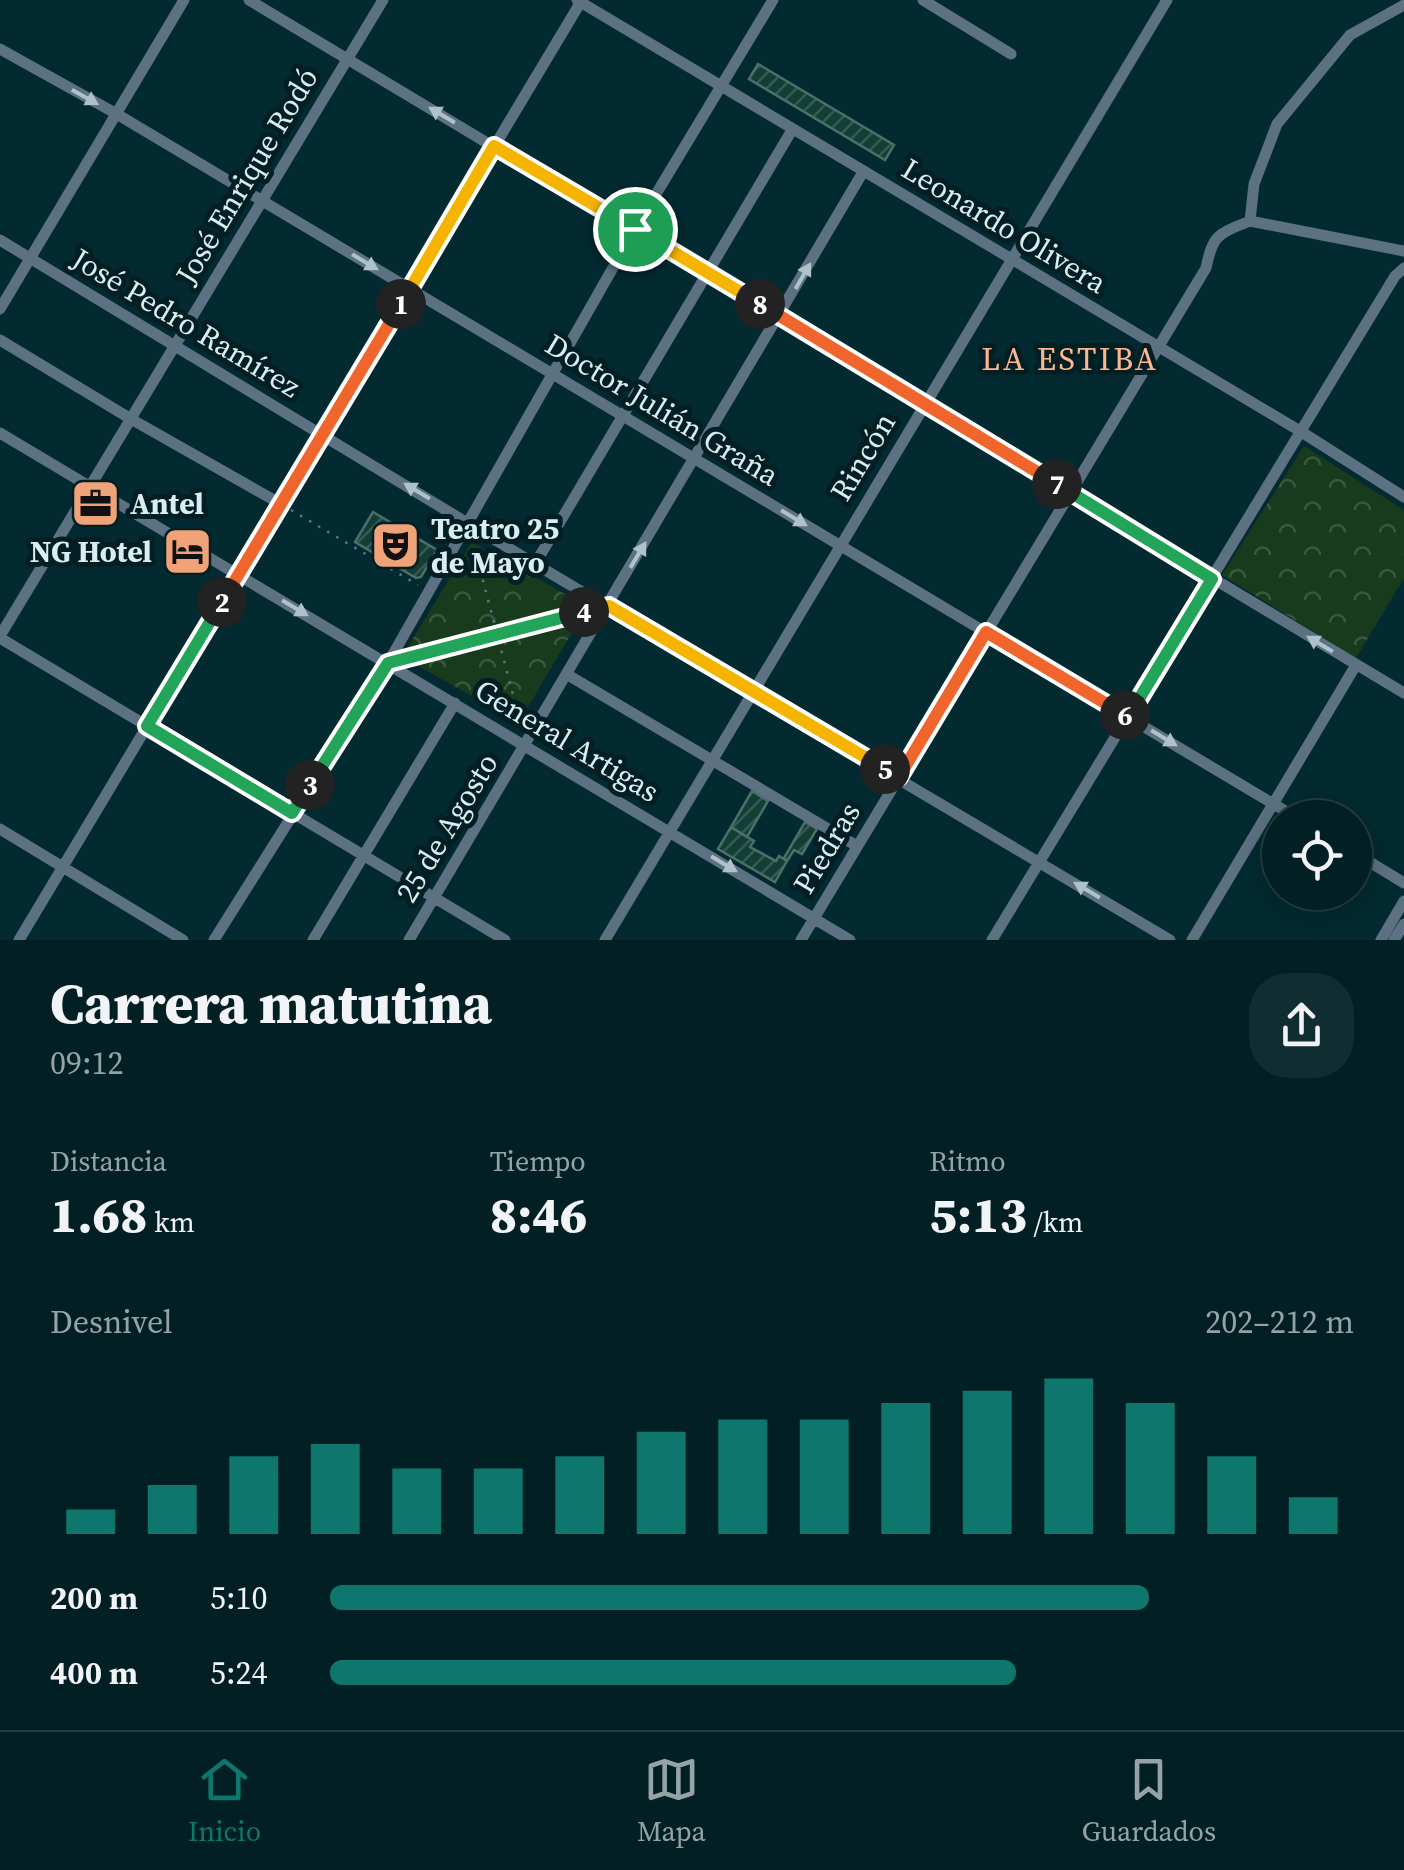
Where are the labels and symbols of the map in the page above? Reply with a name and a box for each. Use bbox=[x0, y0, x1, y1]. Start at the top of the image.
street label: José Enrique Rodó bbox=[165, 60, 327, 292]
one-way arrow bbox=[71, 88, 100, 105]
one-way arrow bbox=[428, 107, 456, 124]
street label: Leonardo Olivera bbox=[894, 148, 1115, 303]
pin bbox=[593, 187, 678, 272]
street label: José Pedro Ramírez bbox=[64, 238, 308, 407]
one-way arrow bbox=[351, 253, 379, 270]
one-way arrow bbox=[795, 261, 812, 290]
pin: 1 bbox=[376, 279, 426, 329]
pin: 8 bbox=[735, 279, 785, 329]
street label: Doctor Julián Graña bbox=[538, 324, 787, 496]
district label: LA ESTIBA bbox=[981, 337, 1159, 381]
street label: Rincón bbox=[820, 405, 905, 508]
pin: 7 bbox=[1032, 459, 1082, 509]
office icon: Antel bbox=[69, 478, 121, 530]
place label: Antel bbox=[130, 483, 204, 524]
one-way arrow bbox=[403, 483, 431, 500]
place label: Teatro 25 de Mayo bbox=[431, 508, 559, 583]
one-way arrow bbox=[780, 509, 808, 526]
theatre icon: Teatro 25 de Mayo bbox=[370, 520, 422, 572]
hotel icon: NG Hotel bbox=[161, 526, 213, 578]
place label: NG Hotel bbox=[30, 531, 152, 572]
one-way arrow bbox=[629, 541, 646, 570]
pin: 2 bbox=[197, 577, 247, 627]
pin: 4 bbox=[559, 587, 609, 637]
one-way arrow bbox=[281, 599, 309, 616]
one-way arrow bbox=[1306, 636, 1334, 653]
street label: General Artigas bbox=[468, 669, 667, 812]
pin: 6 bbox=[1100, 690, 1150, 740]
one-way arrow bbox=[1150, 729, 1178, 747]
pin: 5 bbox=[860, 744, 910, 794]
street label: 25 de Agosto bbox=[386, 746, 507, 910]
pin: 3 bbox=[285, 760, 335, 810]
street label: Piedras bbox=[783, 794, 870, 901]
one-way arrow bbox=[710, 855, 738, 872]
one-way arrow bbox=[1073, 882, 1101, 899]

